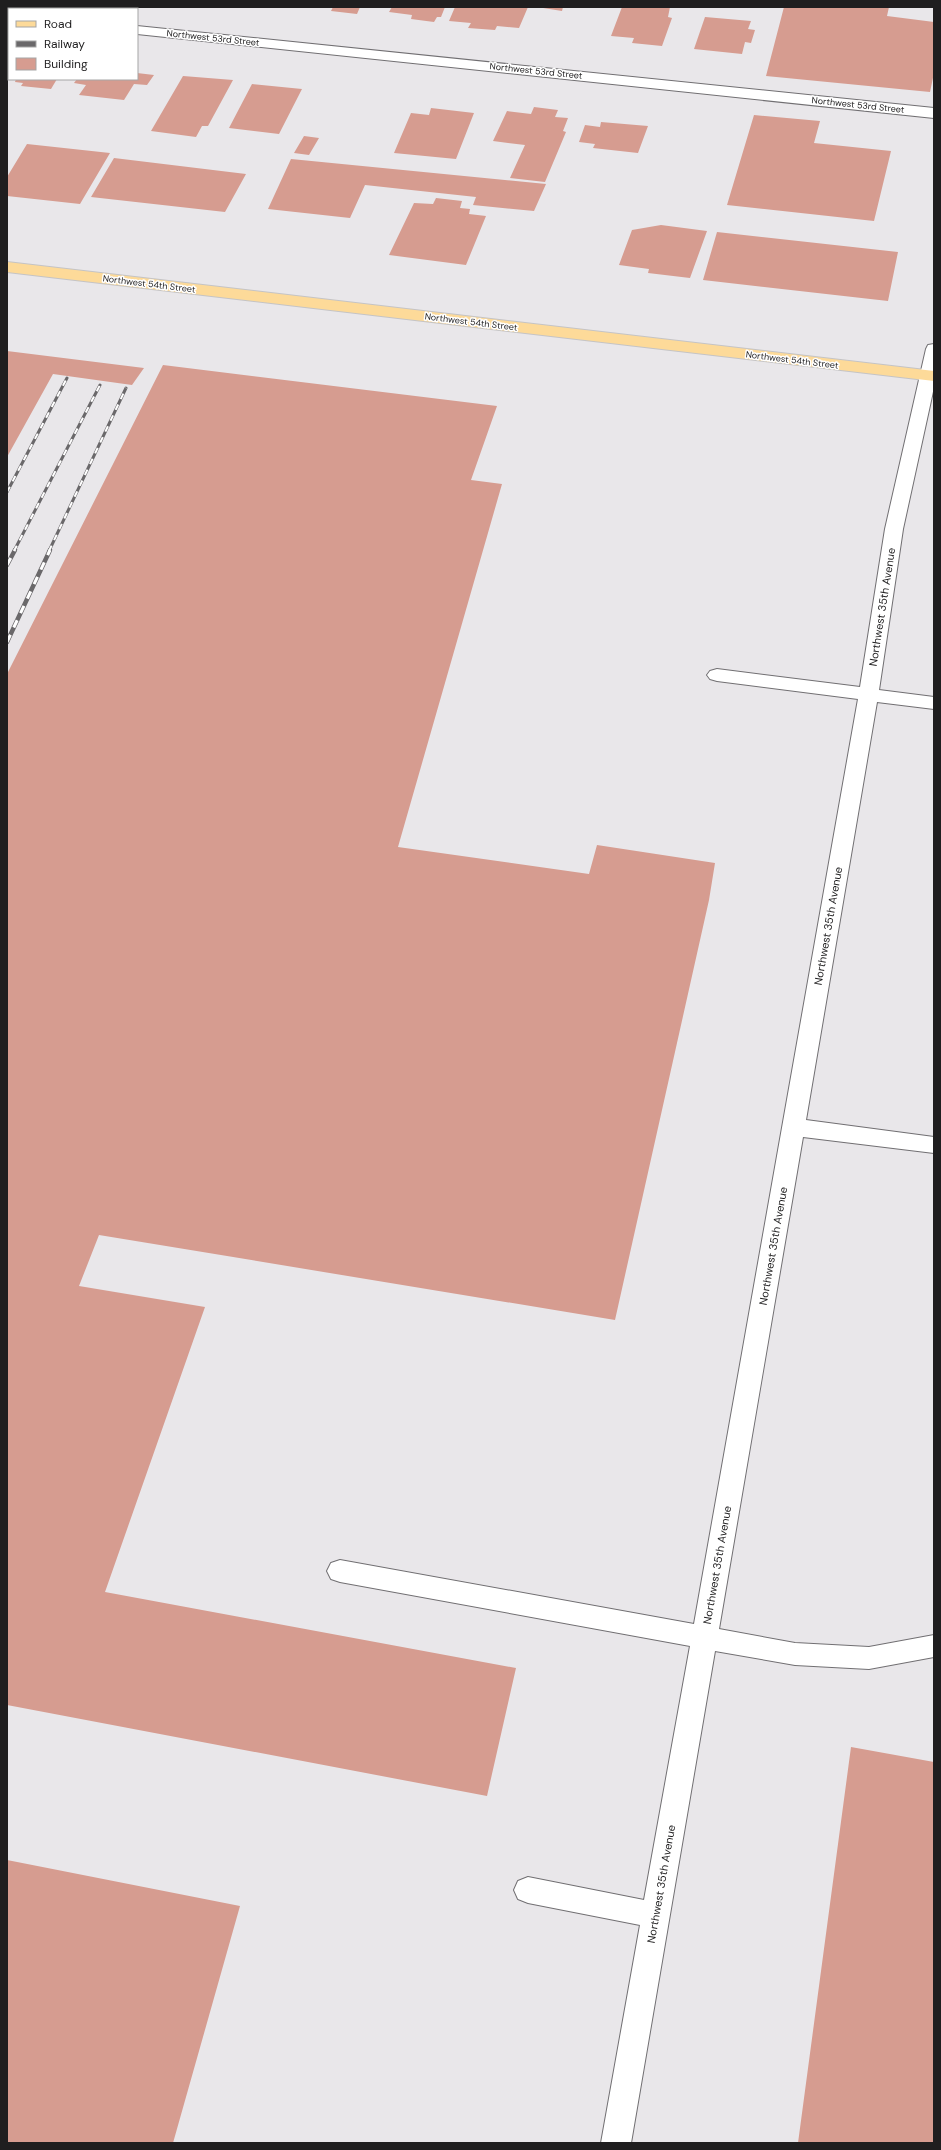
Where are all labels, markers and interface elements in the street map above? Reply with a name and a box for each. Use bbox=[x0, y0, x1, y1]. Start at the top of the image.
legend bbox=[8, 8, 138, 80]
text: Road bbox=[44, 16, 72, 32]
street label: Northwest 53rd Street bbox=[166, 27, 260, 49]
text: Railway bbox=[44, 36, 85, 52]
text: Building bbox=[44, 56, 88, 72]
street label: Northwest 53rd Street bbox=[489, 60, 583, 82]
street label: Northwest 53rd Street bbox=[811, 94, 905, 116]
street label: Northwest 54th Street bbox=[102, 272, 196, 296]
street label: Northwest 54th Street bbox=[424, 310, 518, 334]
street label: Northwest 54th Street bbox=[745, 348, 839, 372]
street label: Northwest 35th Avenue bbox=[866, 547, 898, 667]
street label: Northwest 35th Avenue bbox=[811, 866, 845, 986]
street label: Northwest 35th Avenue bbox=[756, 1186, 790, 1306]
street label: Northwest 35th Avenue bbox=[700, 1505, 734, 1625]
street label: Northwest 35th Avenue bbox=[644, 1824, 678, 1944]

